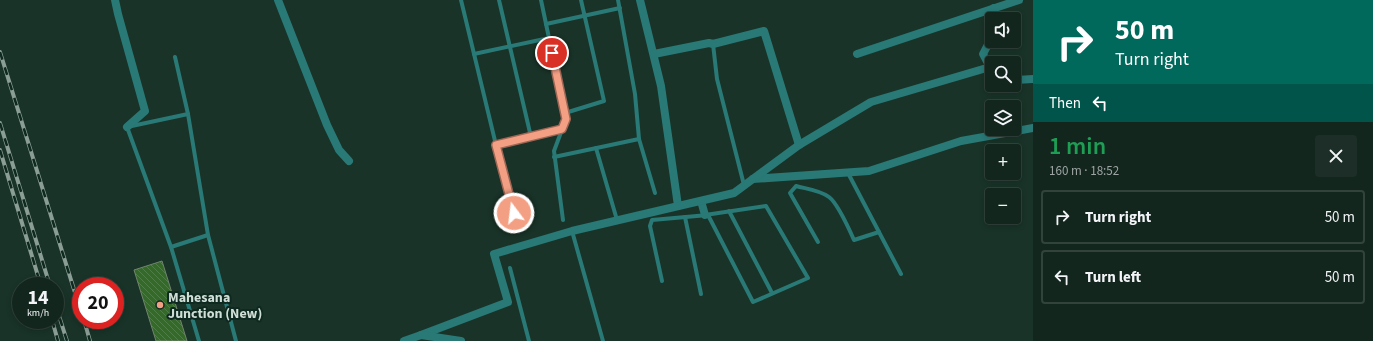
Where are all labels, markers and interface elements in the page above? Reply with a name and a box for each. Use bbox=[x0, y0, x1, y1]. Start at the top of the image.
text: 50 m bbox=[1115, 10, 1174, 50]
map controls bbox=[985, 12, 1021, 224]
button: sound bbox=[985, 12, 1021, 48]
icon: right bbox=[1049, 16, 1101, 68]
pin bbox=[535, 36, 569, 70]
icon: arrive bbox=[541, 42, 563, 64]
text: Turn right bbox=[1115, 47, 1189, 72]
button: search bbox=[985, 56, 1021, 92]
icon: left bbox=[1089, 92, 1111, 114]
text: Then bbox=[1049, 93, 1081, 114]
button: layers bbox=[985, 100, 1021, 136]
text: 1 min bbox=[1049, 129, 1106, 164]
button: close bbox=[1315, 135, 1357, 177]
button: + bbox=[985, 144, 1021, 180]
text: 160 m · 18:52 bbox=[1049, 162, 1119, 180]
button: − bbox=[985, 188, 1021, 224]
position arrow bbox=[493, 192, 535, 234]
icon: right bbox=[1051, 206, 1073, 228]
text: Turn right bbox=[1085, 207, 1151, 228]
text: 50 m bbox=[1325, 207, 1355, 228]
icon: left bbox=[1051, 266, 1073, 288]
text: Turn left bbox=[1085, 267, 1141, 288]
text: 50 m bbox=[1325, 267, 1355, 288]
speed limit sign: 20 bbox=[72, 277, 124, 329]
text: 14 bbox=[27, 284, 49, 312]
place label: Mahesana Junction (New) bbox=[168, 288, 262, 324]
marker: Mahesana Junction (New) bbox=[155, 300, 165, 310]
text: km/h bbox=[27, 306, 49, 320]

